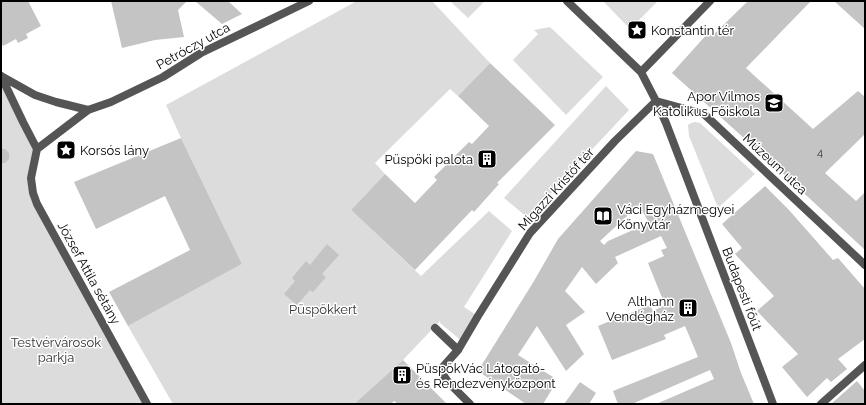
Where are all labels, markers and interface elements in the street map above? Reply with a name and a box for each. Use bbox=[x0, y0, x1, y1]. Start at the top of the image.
place icon: Konstantin tér bbox=[626, 19, 648, 41]
street label: Petróczy utca bbox=[154, 20, 232, 72]
place label: Konstantin tér bbox=[651, 23, 734, 38]
place label: Apor Vilmos Katolikus Főiskola bbox=[653, 89, 760, 119]
school or university icon: Apor Vilmos Katolikus Főiskola bbox=[763, 92, 785, 114]
street label: Múzeum utca bbox=[740, 130, 810, 198]
place icon: Korsós lány bbox=[55, 139, 77, 161]
place label: Korsós lány bbox=[80, 143, 149, 158]
street label: Migazzi Kristóf tér bbox=[515, 144, 597, 233]
house number: 4 bbox=[817, 146, 823, 159]
building icon: Püspöki palota bbox=[476, 148, 498, 170]
place label: Püspöki palota bbox=[384, 152, 473, 167]
place label: Váci Egyházmegyei Könyvtár bbox=[617, 202, 734, 232]
library icon: Váci Egyházmegyei Könyvtár bbox=[592, 205, 614, 227]
street label: József Attila sétány bbox=[55, 219, 123, 327]
street label: Budapesti főút bbox=[719, 245, 765, 333]
place label: Althann Vendégház bbox=[606, 294, 674, 324]
building icon: Althann Vendégház bbox=[677, 297, 699, 319]
park label: Püspökkert bbox=[289, 302, 358, 317]
park label: Testvérvárosok parkja bbox=[11, 335, 101, 365]
place label: PüspökVác Látogató- és Rendezvényközpont bbox=[416, 361, 556, 391]
building icon: PüspökVác Látogató- és Rendezvényközpont bbox=[391, 364, 413, 386]

